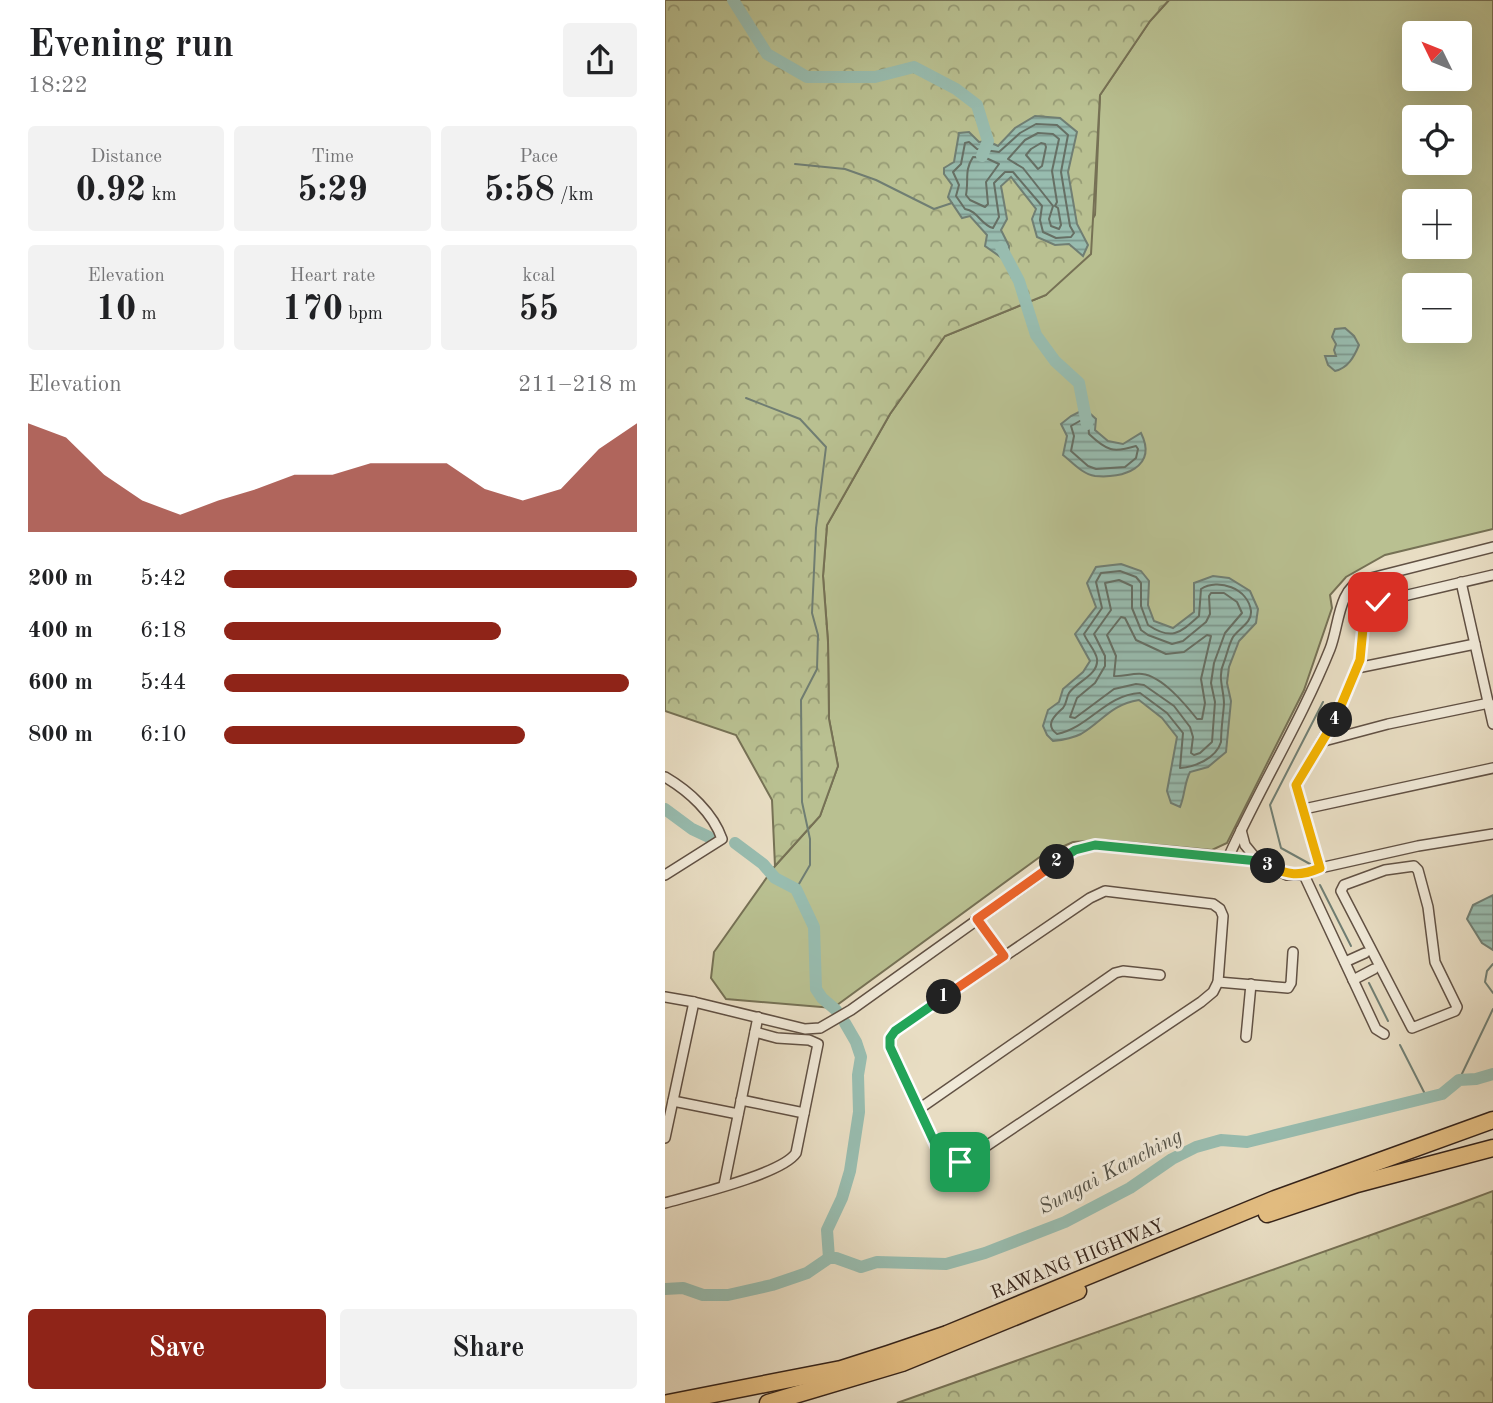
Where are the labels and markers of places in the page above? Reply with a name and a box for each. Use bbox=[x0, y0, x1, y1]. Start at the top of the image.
pin bbox=[1348, 572, 1408, 632]
pin: 4 bbox=[1317, 702, 1353, 738]
pin: 2 bbox=[1039, 844, 1075, 880]
pin: 3 bbox=[1251, 848, 1285, 884]
pin: 1 bbox=[927, 979, 961, 1014]
pin bbox=[930, 1132, 990, 1192]

